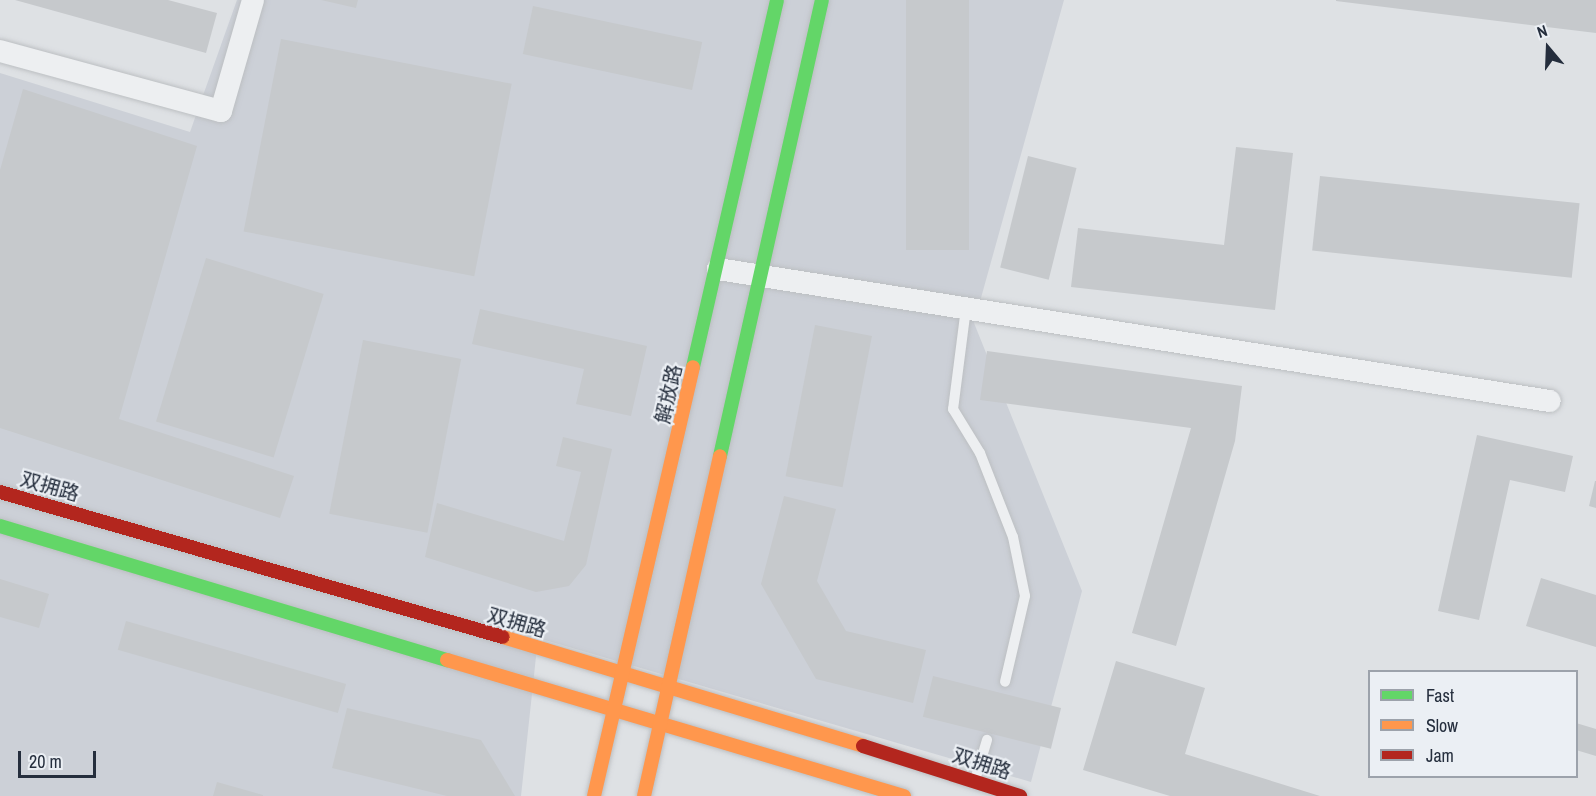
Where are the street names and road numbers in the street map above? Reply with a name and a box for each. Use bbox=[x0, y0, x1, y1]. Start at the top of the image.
street label: 解放路 bbox=[650, 362, 686, 426]
street label: 双拥路 bbox=[18, 466, 82, 506]
street label: 双拥路 bbox=[485, 602, 549, 642]
street label: 双拥路 bbox=[950, 742, 1014, 784]

